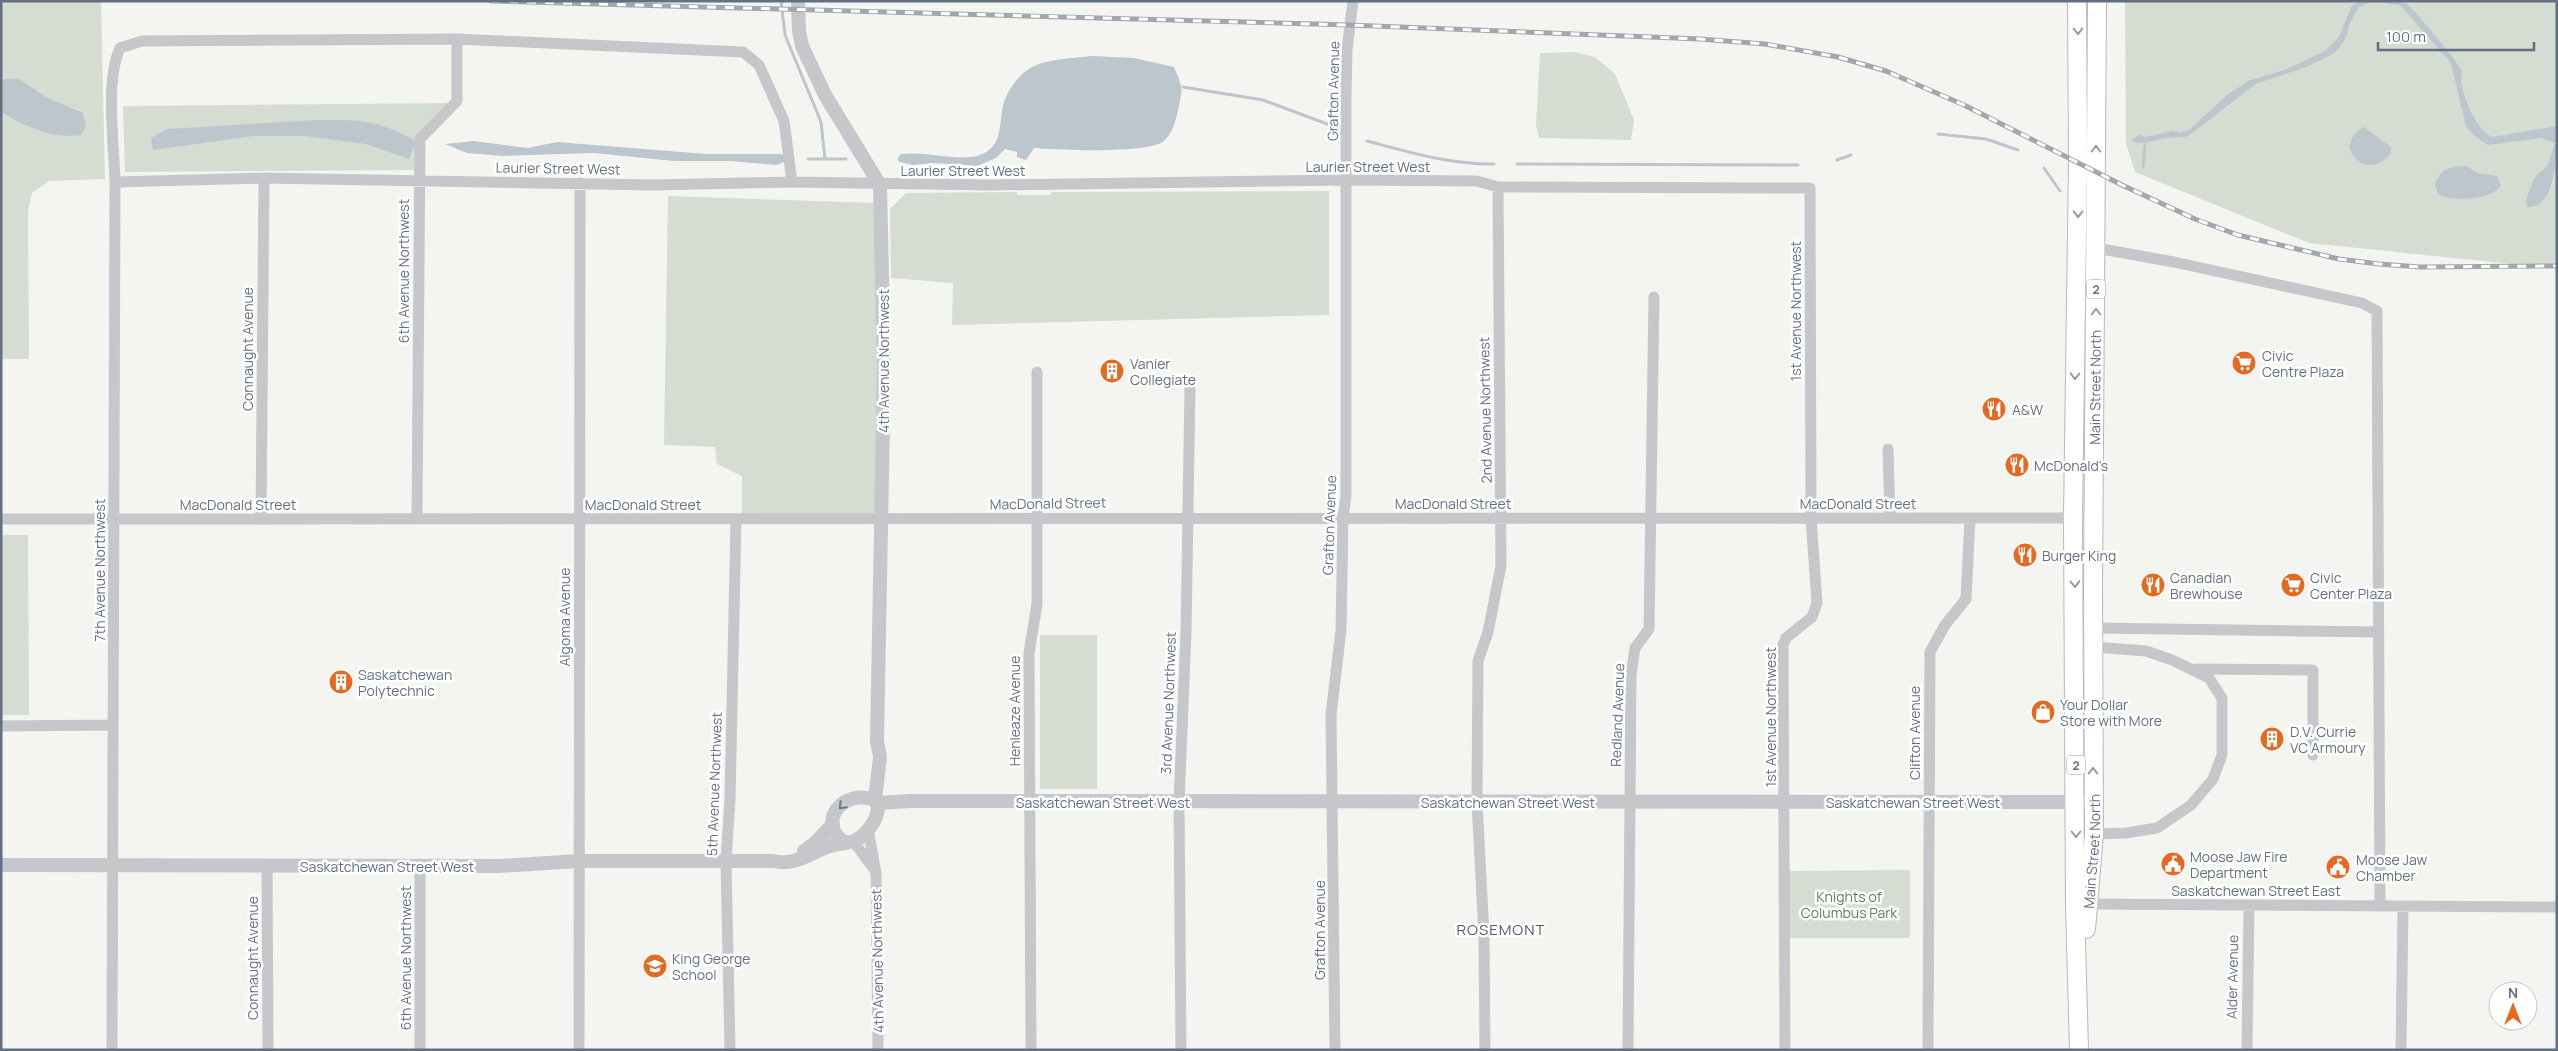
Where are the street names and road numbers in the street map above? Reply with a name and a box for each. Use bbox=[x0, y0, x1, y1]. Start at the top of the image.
street label: Grafton Avenue bbox=[1323, 41, 1343, 141]
street label: Laurier Street West bbox=[495, 157, 621, 179]
street label: Laurier Street West bbox=[1306, 157, 1431, 176]
street label: Laurier Street West bbox=[901, 161, 1026, 180]
street label: 6th Avenue Northwest bbox=[394, 198, 413, 343]
street label: 1st Avenue Northwest bbox=[1786, 240, 1805, 381]
road number: 2 bbox=[2087, 280, 2105, 298]
street label: Connaught Avenue bbox=[238, 287, 257, 411]
street label: 4th Avenue Northwest bbox=[874, 289, 893, 433]
street label: Main Street North bbox=[2084, 330, 2104, 445]
street label: 2nd Avenue Northwest bbox=[1474, 336, 1496, 483]
street label: Grafton Avenue bbox=[1318, 475, 1340, 575]
street label: MacDonald Street bbox=[990, 492, 1107, 514]
street label: MacDonald Street bbox=[1395, 494, 1512, 513]
street label: MacDonald Street bbox=[1800, 494, 1917, 513]
street label: MacDonald Street bbox=[180, 495, 297, 514]
street label: MacDonald Street bbox=[585, 495, 702, 514]
street label: 7th Avenue Northwest bbox=[90, 498, 109, 641]
street label: Algoma Avenue bbox=[555, 567, 574, 667]
street label: 3rd Avenue Northwest bbox=[1156, 631, 1180, 775]
street label: 1st Avenue Northwest bbox=[1761, 646, 1780, 787]
street label: Henleaze Avenue bbox=[1005, 656, 1024, 766]
street label: Redland Avenue bbox=[1606, 663, 1628, 767]
street label: Clifton Avenue bbox=[1905, 686, 1924, 780]
street label: 5th Avenue Northwest bbox=[702, 711, 726, 856]
road number: 2 bbox=[2067, 756, 2085, 774]
street label: Saskatchewan Street West bbox=[1016, 793, 1191, 812]
street label: Saskatchewan Street West bbox=[1421, 793, 1596, 812]
street label: Saskatchewan Street West bbox=[1826, 793, 2001, 812]
street label: Main Street North bbox=[2078, 794, 2104, 909]
street label: Saskatchewan Street West bbox=[300, 857, 475, 876]
street label: Grafton Avenue bbox=[1310, 880, 1329, 980]
street label: Saskatchewan Street East bbox=[2171, 881, 2341, 900]
street label: 6th Avenue Northwest bbox=[396, 885, 415, 1030]
street label: 4th Avenue Northwest bbox=[866, 888, 888, 1033]
street label: Connaught Avenue bbox=[243, 896, 262, 1020]
street label: Alder Avenue bbox=[2222, 935, 2242, 1019]

